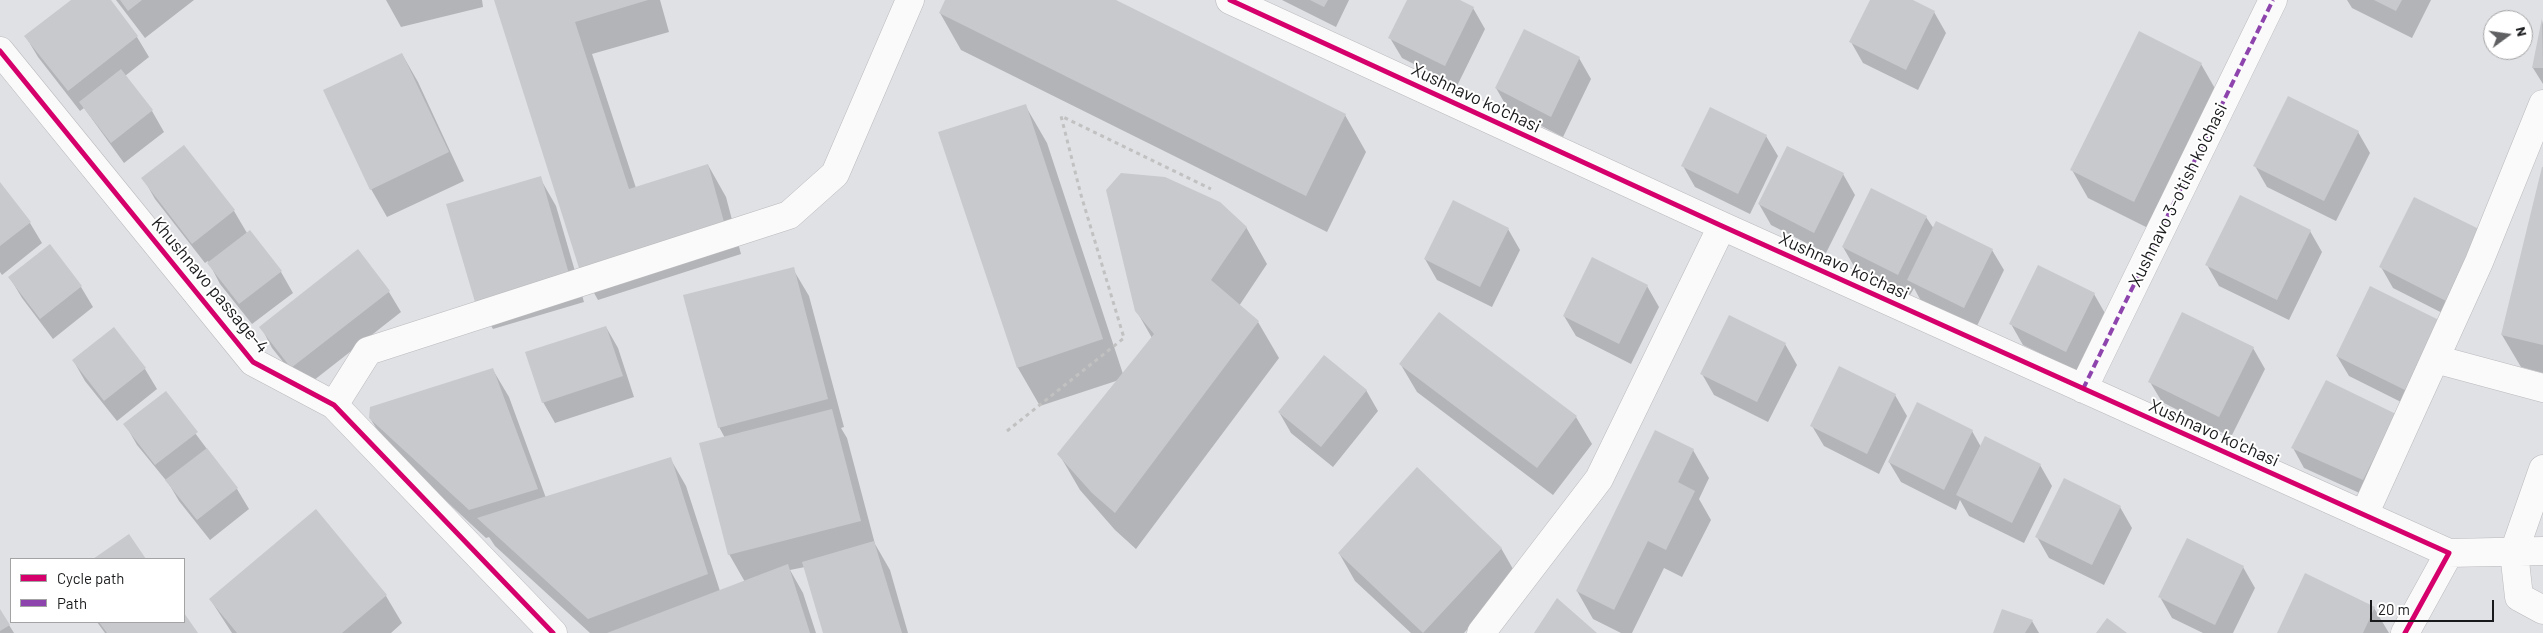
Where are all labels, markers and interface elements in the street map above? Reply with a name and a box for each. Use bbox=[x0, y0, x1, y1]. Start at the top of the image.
north arrow bbox=[2483, 10, 2533, 60]
text: N bbox=[2513, 25, 2531, 38]
street label: Xushnavo ko'chasi bbox=[1408, 59, 1544, 137]
street label: Xushnavo 3-o'tish ko'chasi bbox=[2124, 100, 2232, 290]
street label: Khushnavo passage-4 bbox=[147, 213, 273, 357]
street label: Xushnavo ko'chasi bbox=[1776, 228, 1912, 304]
street label: Xushnavo ko'chasi bbox=[2146, 395, 2282, 471]
legend bbox=[10, 558, 185, 623]
text: Cycle path bbox=[57, 569, 124, 587]
scale bar bbox=[2373, 590, 2497, 622]
text: Path bbox=[57, 594, 87, 612]
text: 20 m bbox=[2378, 600, 2410, 618]

